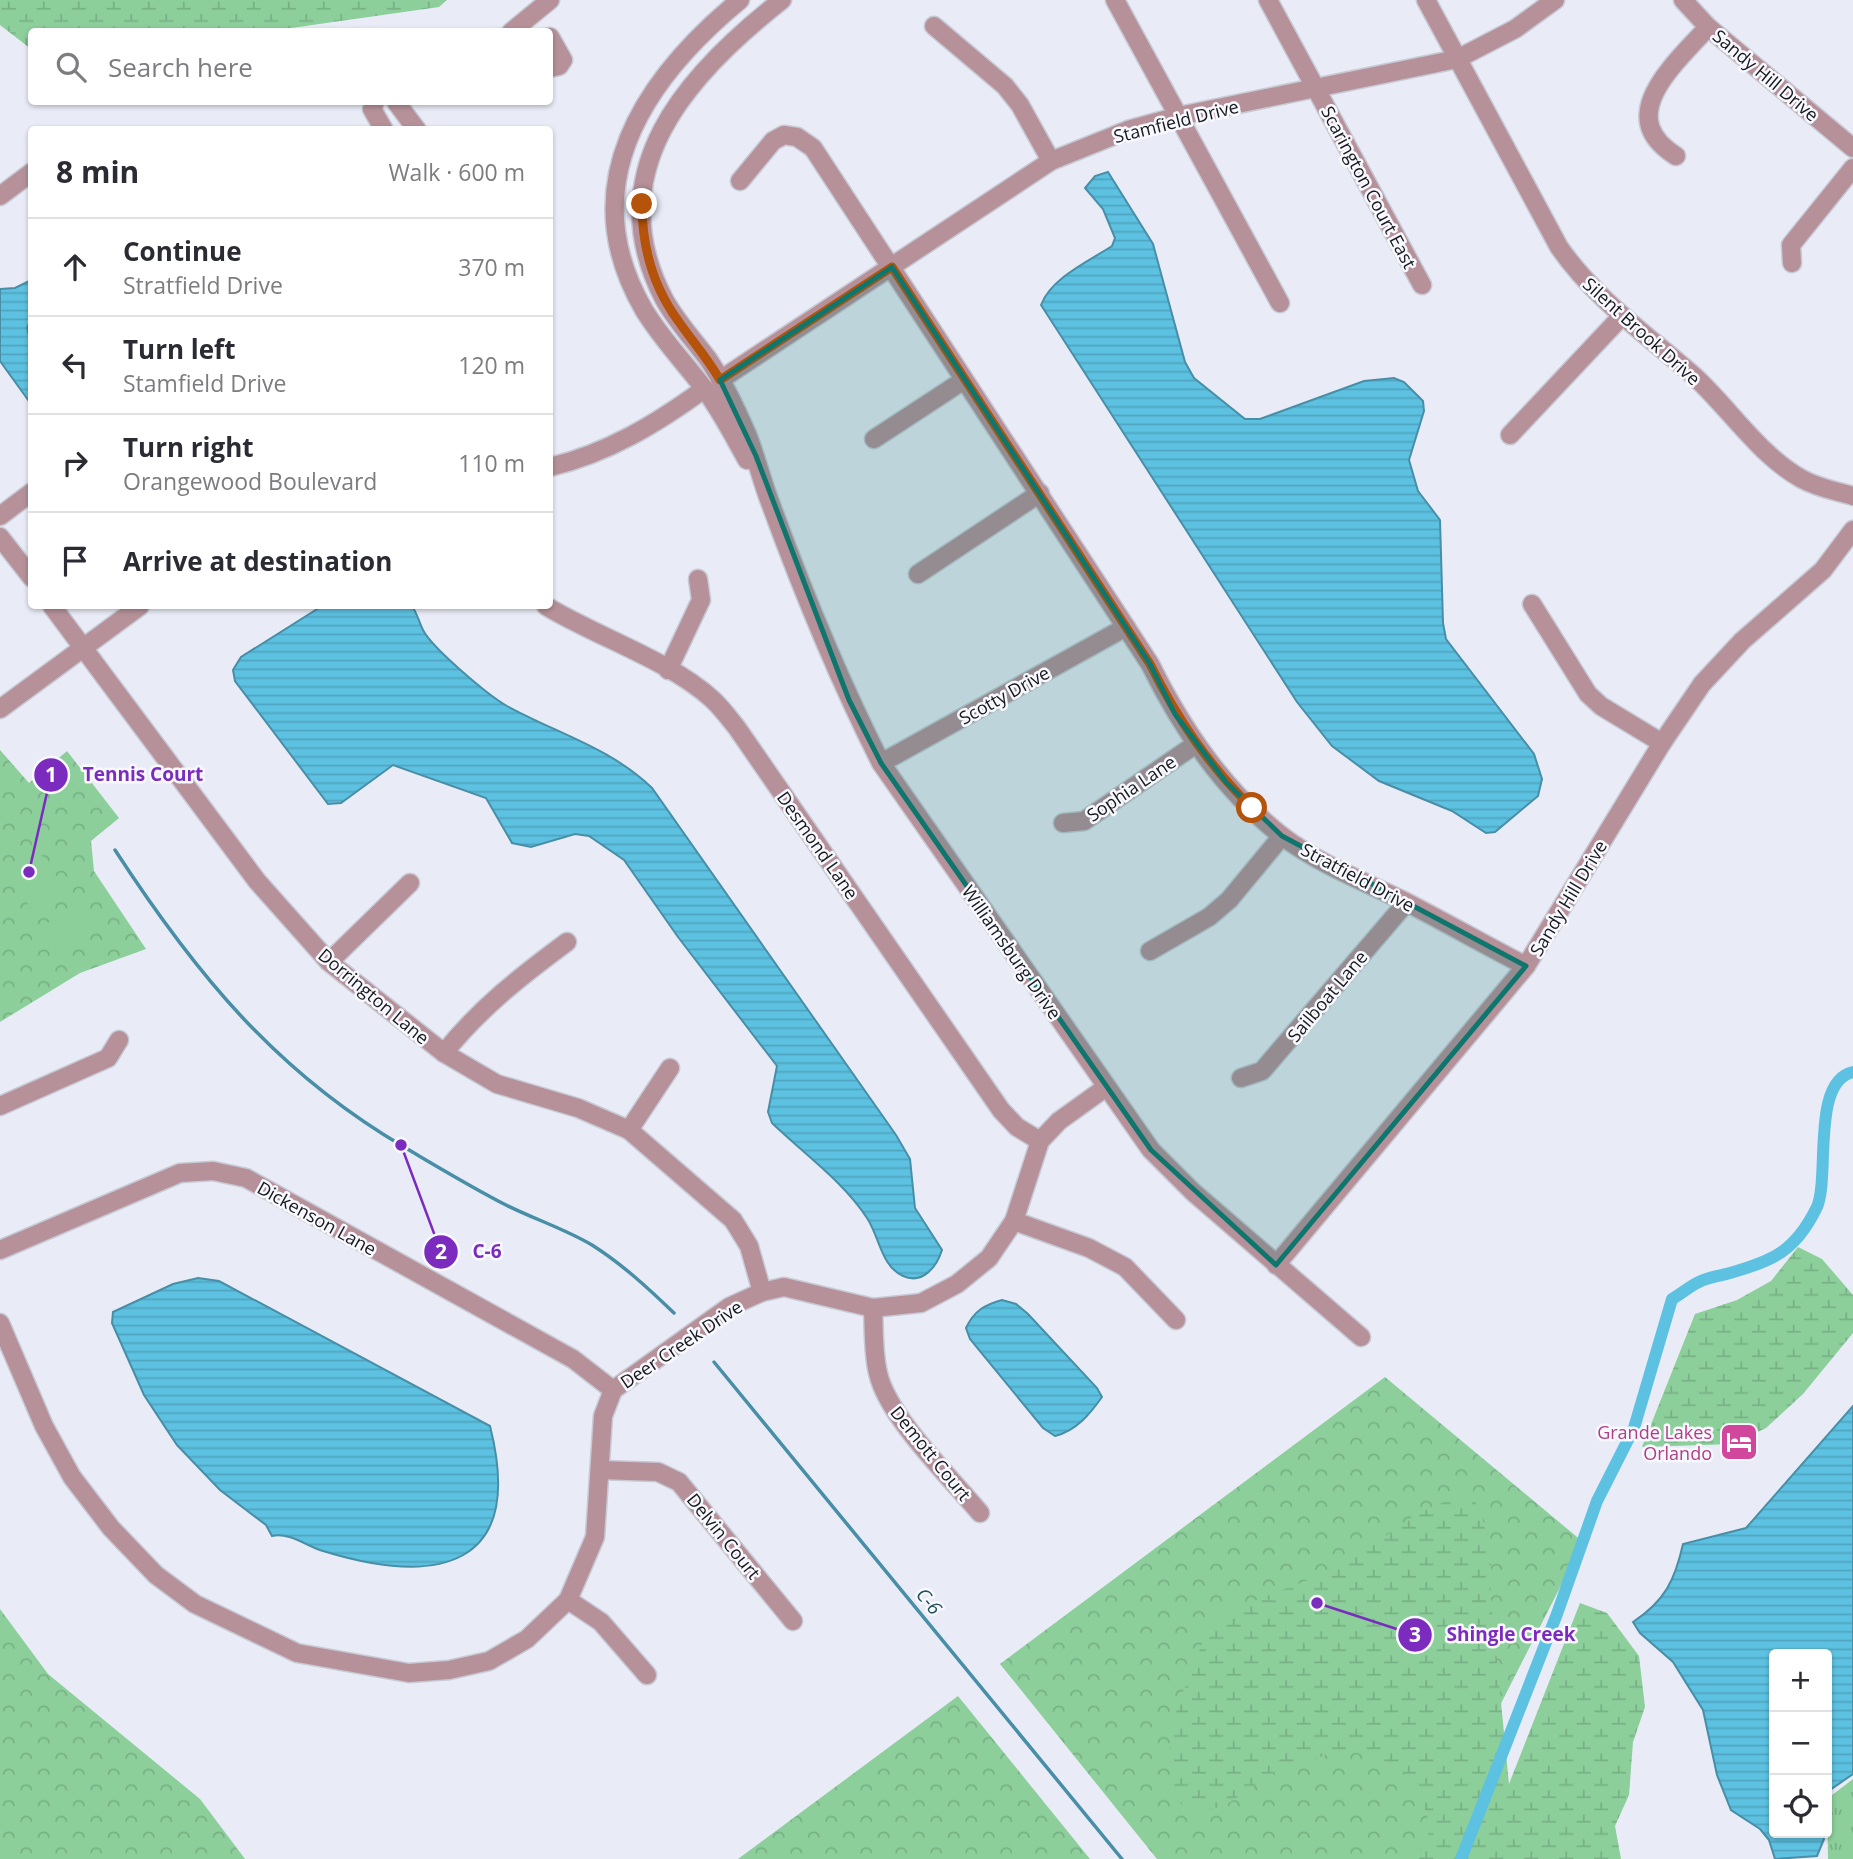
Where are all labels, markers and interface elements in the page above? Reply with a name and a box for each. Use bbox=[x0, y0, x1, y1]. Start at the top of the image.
street label: Sandy Hill Drive bbox=[1708, 24, 1824, 126]
search box bbox=[28, 28, 553, 105]
icon: search bbox=[52, 48, 90, 86]
text: Search here bbox=[108, 49, 253, 85]
street label: Stamfield Drive bbox=[1111, 94, 1241, 148]
street label: Scarington Court East bbox=[1316, 102, 1422, 272]
text: 8 min bbox=[56, 151, 139, 192]
text: Walk · 600 m bbox=[388, 156, 525, 188]
route end bbox=[626, 188, 657, 219]
text: Continue bbox=[123, 233, 242, 269]
icon: ahead bbox=[56, 248, 94, 286]
text: 370 m bbox=[458, 251, 525, 283]
text: Stratfield Drive bbox=[123, 269, 283, 301]
street label: Silent Brook Drive bbox=[1578, 272, 1706, 390]
text: Turn left bbox=[123, 331, 235, 367]
icon: left bbox=[56, 346, 94, 384]
text: 120 m bbox=[458, 349, 525, 381]
text: Stamfield Drive bbox=[123, 367, 287, 399]
text: Turn right bbox=[123, 429, 254, 465]
icon: right bbox=[56, 444, 94, 482]
text: 110 m bbox=[458, 447, 525, 479]
text: Orangewood Boulevard bbox=[123, 465, 377, 497]
icon: arrive bbox=[56, 542, 94, 580]
text: Arrive at destination bbox=[123, 543, 392, 579]
street label: Scotty Drive bbox=[954, 660, 1054, 730]
street label: Sophia Lane bbox=[1082, 749, 1180, 827]
callout: Tennis Court bbox=[33, 755, 217, 795]
text: 1 bbox=[45, 760, 57, 788]
text: Tennis Court bbox=[83, 761, 203, 787]
street label: Desmond Lane bbox=[772, 786, 864, 904]
route start bbox=[1236, 792, 1267, 823]
street label: Sandy Hill Drive bbox=[1524, 836, 1612, 960]
street label: Stratfield Drive bbox=[1297, 837, 1419, 917]
street label: Williamsburg Drive bbox=[957, 880, 1067, 1024]
street label: Dorrington Lane bbox=[314, 943, 434, 1049]
street label: Sailboat Lane bbox=[1282, 945, 1372, 1047]
street label: Dickenson Lane bbox=[253, 1175, 381, 1261]
callout: C-6 bbox=[423, 1232, 515, 1272]
text: 2 bbox=[435, 1237, 447, 1265]
text: C-6 bbox=[472, 1238, 502, 1264]
street label: Deer Creek Drive bbox=[615, 1294, 747, 1394]
street label: Demott Court bbox=[885, 1401, 977, 1505]
place label: Grande Lakes Orlando bbox=[1597, 1420, 1712, 1465]
hotel icon: Grande Lakes Orlando bbox=[1718, 1421, 1760, 1463]
street label: Delvin Court bbox=[682, 1488, 766, 1584]
water label: C-6 bbox=[910, 1582, 948, 1620]
callout: Shingle Creek bbox=[1397, 1615, 1589, 1655]
text: 3 bbox=[1409, 1620, 1421, 1648]
text: Shingle Creek bbox=[1447, 1621, 1576, 1647]
map controls bbox=[1769, 1649, 1832, 1838]
button: + bbox=[1769, 1649, 1832, 1712]
button: − bbox=[1769, 1712, 1832, 1775]
button: locate bbox=[1769, 1775, 1832, 1838]

